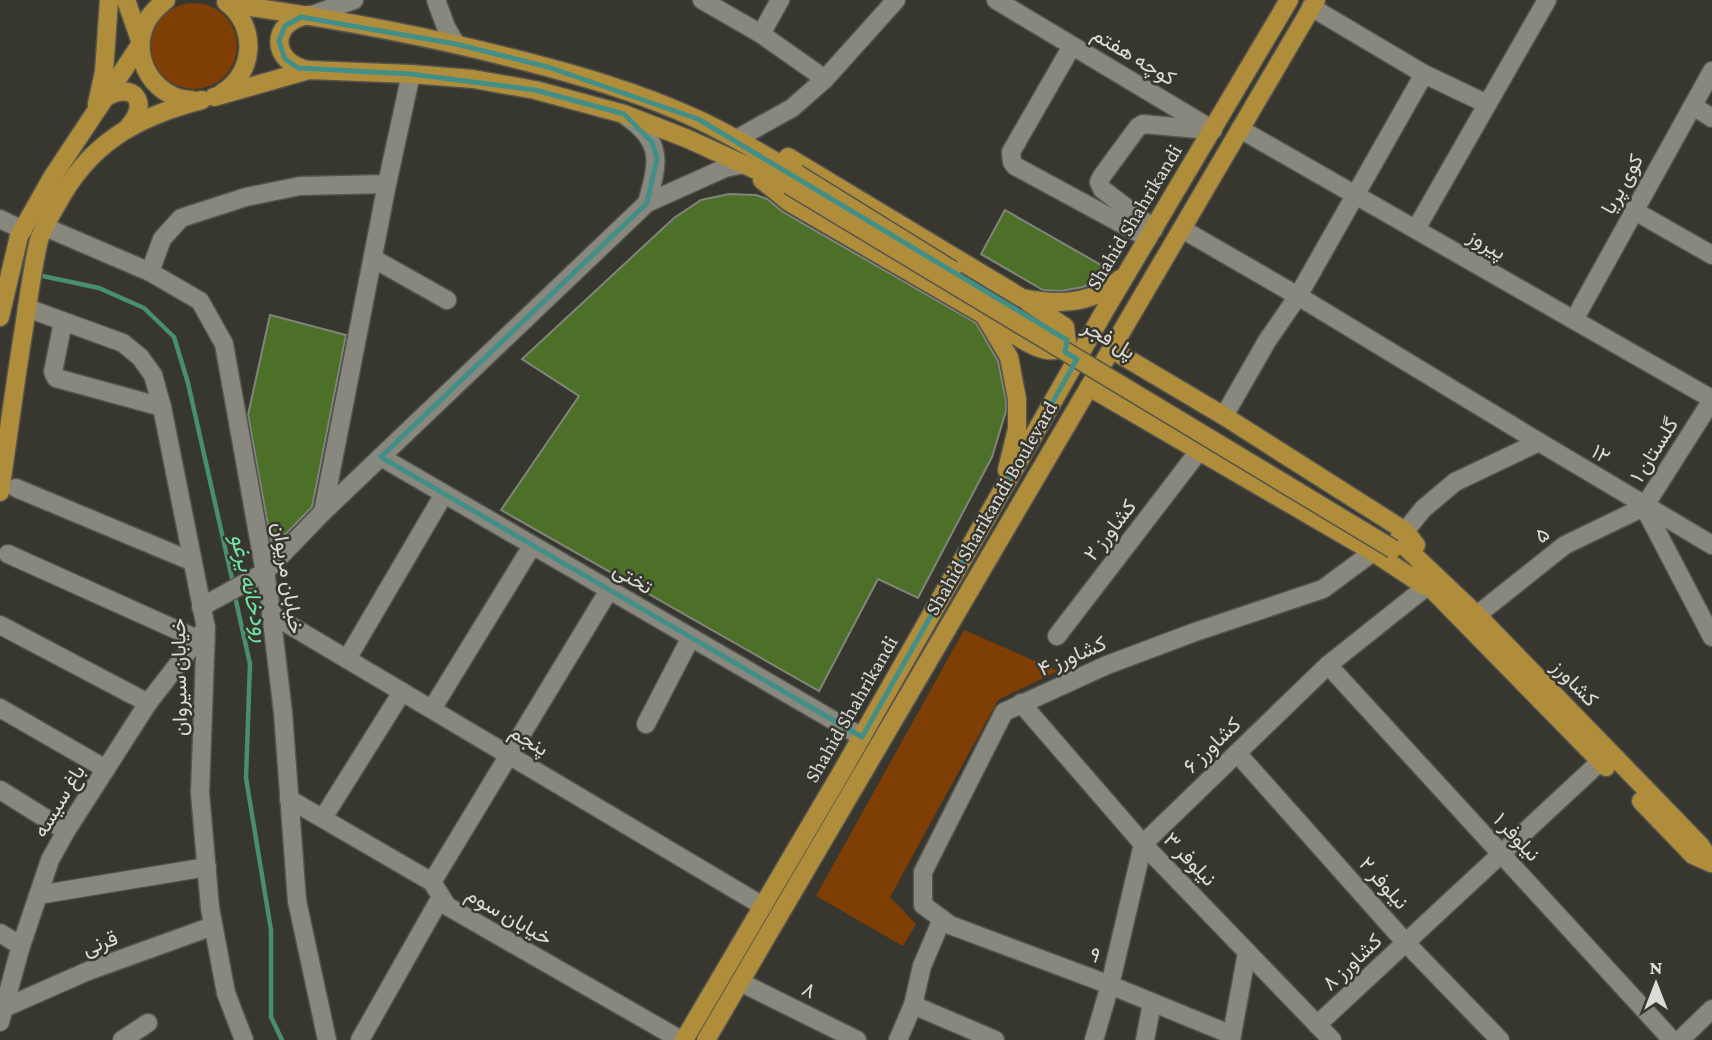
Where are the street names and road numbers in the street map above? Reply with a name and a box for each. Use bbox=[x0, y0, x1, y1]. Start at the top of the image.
street label: کوچه هفتم bbox=[1087, 22, 1180, 92]
street label: Shahid Shahrikandi bbox=[1081, 140, 1187, 294]
street label: کوی پریا bbox=[1596, 150, 1650, 219]
street label: پیروز bbox=[1462, 223, 1510, 266]
street label: پل فجر bbox=[1076, 313, 1140, 366]
street label: Shahid Sharikandi Boulevard bbox=[920, 397, 1062, 619]
street label: گلستان ۱ bbox=[1625, 413, 1683, 487]
street label: ۱۲ bbox=[1588, 439, 1614, 469]
street label: کشاورز ۲ bbox=[1079, 495, 1142, 566]
street label: خیابان مریوان bbox=[266, 521, 309, 636]
street label: ۵ bbox=[1530, 522, 1554, 548]
street label: تختی bbox=[609, 557, 657, 599]
street label: خیابان سیروان bbox=[166, 618, 193, 736]
street label: Shahid Shahrikandi bbox=[799, 631, 903, 787]
street label: کشاورز ۴ bbox=[1034, 631, 1110, 682]
street label: کشاورز bbox=[1546, 654, 1603, 712]
street label: کشاورز ۶ bbox=[1178, 712, 1246, 779]
street label: پنجم bbox=[504, 719, 553, 763]
street label: باغ سیسه bbox=[28, 760, 92, 843]
street label: نیلوفر ۱ bbox=[1488, 808, 1545, 867]
street label: نیلوفر ۳ bbox=[1158, 827, 1221, 891]
street label: نیلوفر ۲ bbox=[1354, 852, 1414, 915]
street label: خیابان سوم bbox=[461, 882, 556, 952]
street label: قرنی bbox=[79, 926, 121, 961]
street label: کشاورز ۸ bbox=[1317, 929, 1387, 996]
street label: ۹ bbox=[1086, 942, 1104, 968]
street label: ۸ bbox=[798, 976, 820, 1004]

